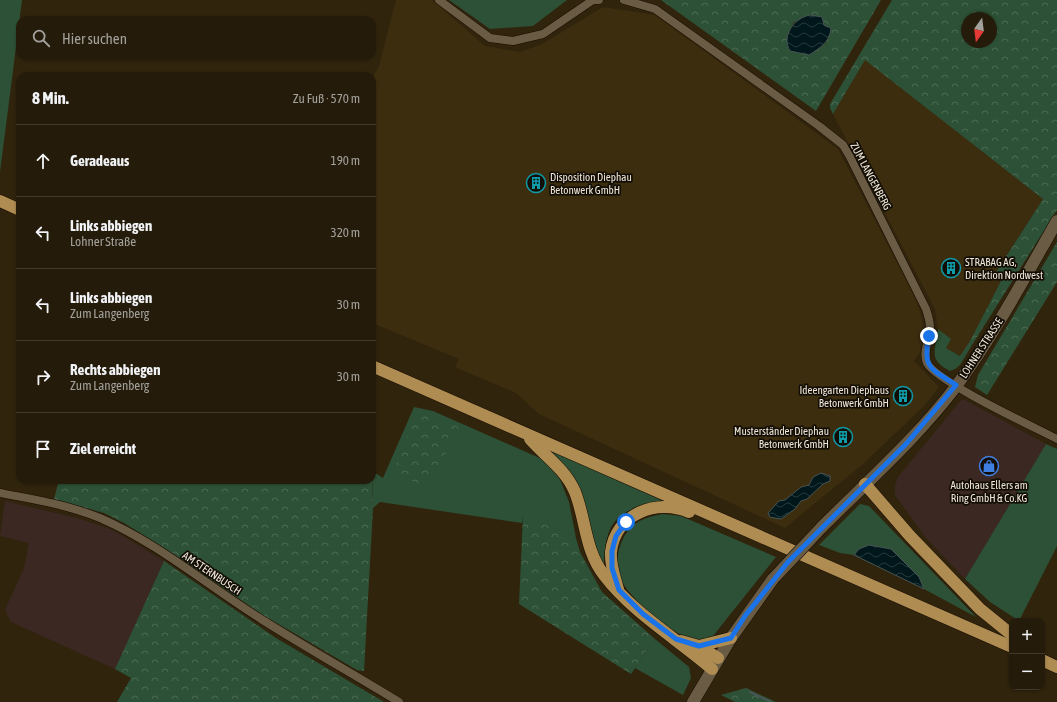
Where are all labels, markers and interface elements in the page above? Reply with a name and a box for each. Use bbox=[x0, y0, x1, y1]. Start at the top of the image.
north arrow bbox=[961, 12, 997, 48]
search box bbox=[16, 16, 376, 60]
icon: search bbox=[30, 27, 52, 49]
text: Hier suchen bbox=[62, 30, 127, 47]
text: 8 Min. bbox=[32, 88, 69, 108]
text: Zu Fuß · 570 m bbox=[293, 91, 360, 106]
street label: ZUM LANGENBERG bbox=[848, 140, 894, 212]
icon: ahead bbox=[32, 150, 54, 172]
text: Geradeaus bbox=[70, 152, 129, 169]
text: 190 m bbox=[331, 153, 360, 168]
place label: Disposition Diephau Betonwerk GmbH bbox=[550, 171, 632, 196]
building icon: Disposition Diephau Betonwerk GmbH bbox=[525, 172, 547, 194]
text: Links abbiegen bbox=[70, 217, 152, 234]
icon: left bbox=[32, 222, 54, 244]
text: 320 m bbox=[331, 225, 360, 240]
text: Lohner Straße bbox=[70, 234, 136, 249]
place label: STRABAG AG, Direktion Nordwest bbox=[965, 256, 1043, 281]
building icon: STRABAG AG, Direktion Nordwest bbox=[940, 257, 962, 279]
text: Links abbiegen bbox=[70, 289, 152, 306]
icon: left bbox=[32, 294, 54, 316]
text: 30 m bbox=[337, 297, 360, 312]
text: Zum Langenberg bbox=[70, 306, 149, 321]
street label: LOHNER STRASSE bbox=[957, 315, 1005, 380]
route end bbox=[920, 327, 938, 345]
text: Rechts abbiegen bbox=[70, 361, 160, 378]
icon: right bbox=[32, 366, 54, 388]
text: 30 m bbox=[337, 369, 360, 384]
text: Zum Langenberg bbox=[70, 378, 149, 393]
place label: Ideengarten Diephaus Betonwerk GmbH bbox=[800, 384, 889, 409]
building icon: Ideengarten Diephaus Betonwerk GmbH bbox=[892, 385, 914, 407]
place label: Musterständer Diephau Betonwerk GmbH bbox=[734, 425, 829, 450]
building icon: Musterständer Diephau Betonwerk GmbH bbox=[832, 426, 854, 448]
icon: arrive bbox=[32, 438, 54, 460]
text: Ziel erreicht bbox=[70, 440, 136, 457]
shop icon: Autohaus Ellers am Ring GmbH & Co.KG bbox=[978, 455, 1000, 477]
place label: Autohaus Ellers am Ring GmbH & Co.KG bbox=[950, 479, 1028, 504]
route start bbox=[617, 513, 635, 531]
street label: AM STERNBUSCH bbox=[180, 549, 244, 597]
map controls bbox=[1009, 618, 1045, 690]
button: + bbox=[1009, 618, 1045, 654]
button: − bbox=[1009, 654, 1045, 690]

